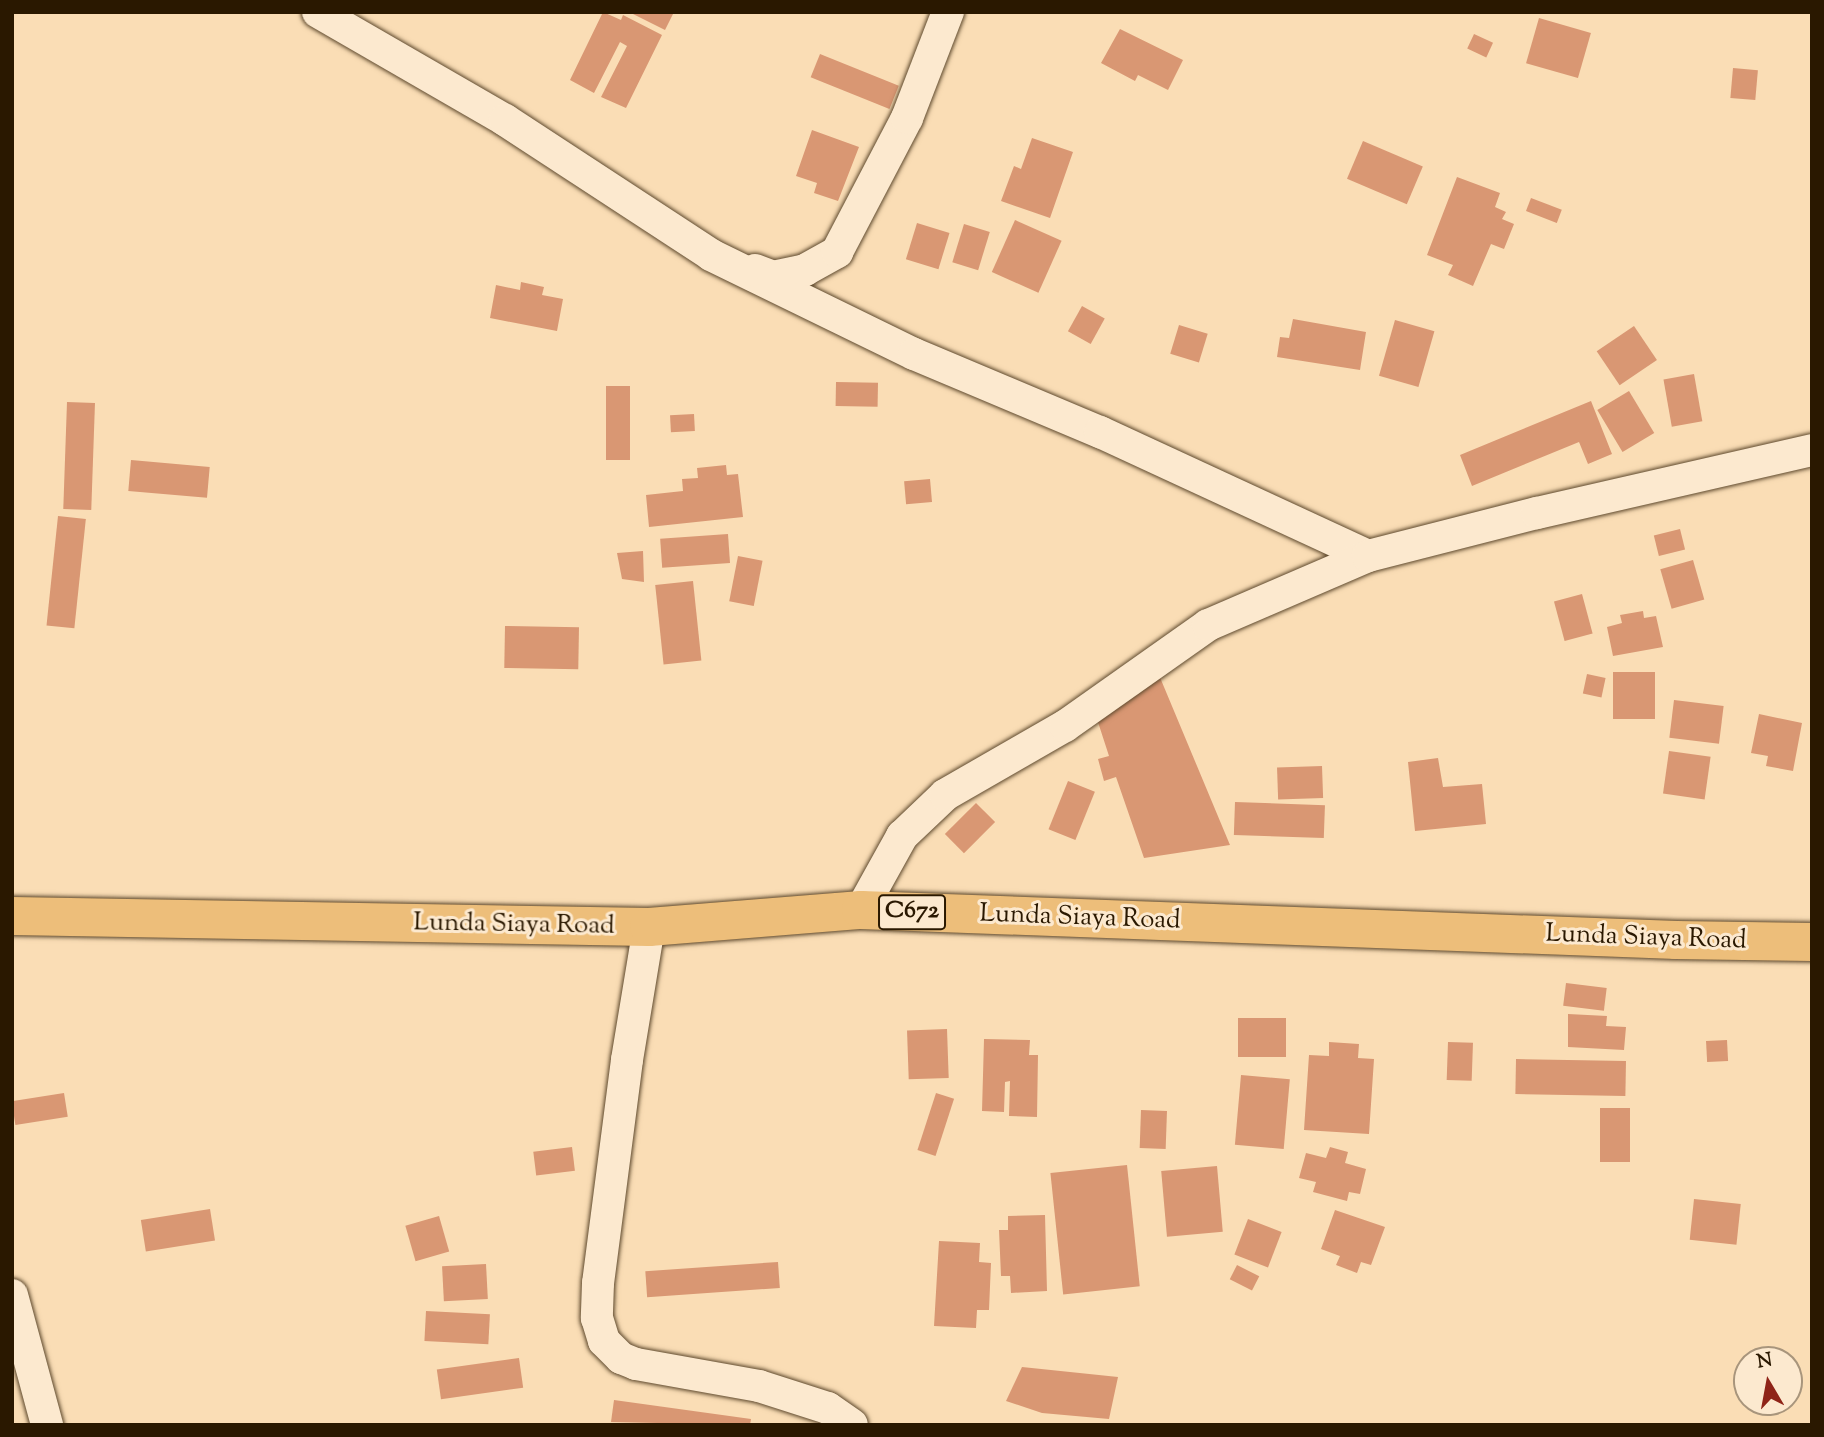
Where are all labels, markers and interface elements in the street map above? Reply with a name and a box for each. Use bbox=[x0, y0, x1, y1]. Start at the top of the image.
road number: C672 bbox=[877, 891, 947, 932]
street label: Lunda Siaya Road bbox=[979, 899, 1181, 937]
street label: Lunda Siaya Road bbox=[413, 908, 615, 942]
street label: Lunda Siaya Road bbox=[1545, 919, 1747, 957]
north arrow bbox=[1733, 1346, 1803, 1416]
text: N bbox=[1755, 1347, 1774, 1376]

